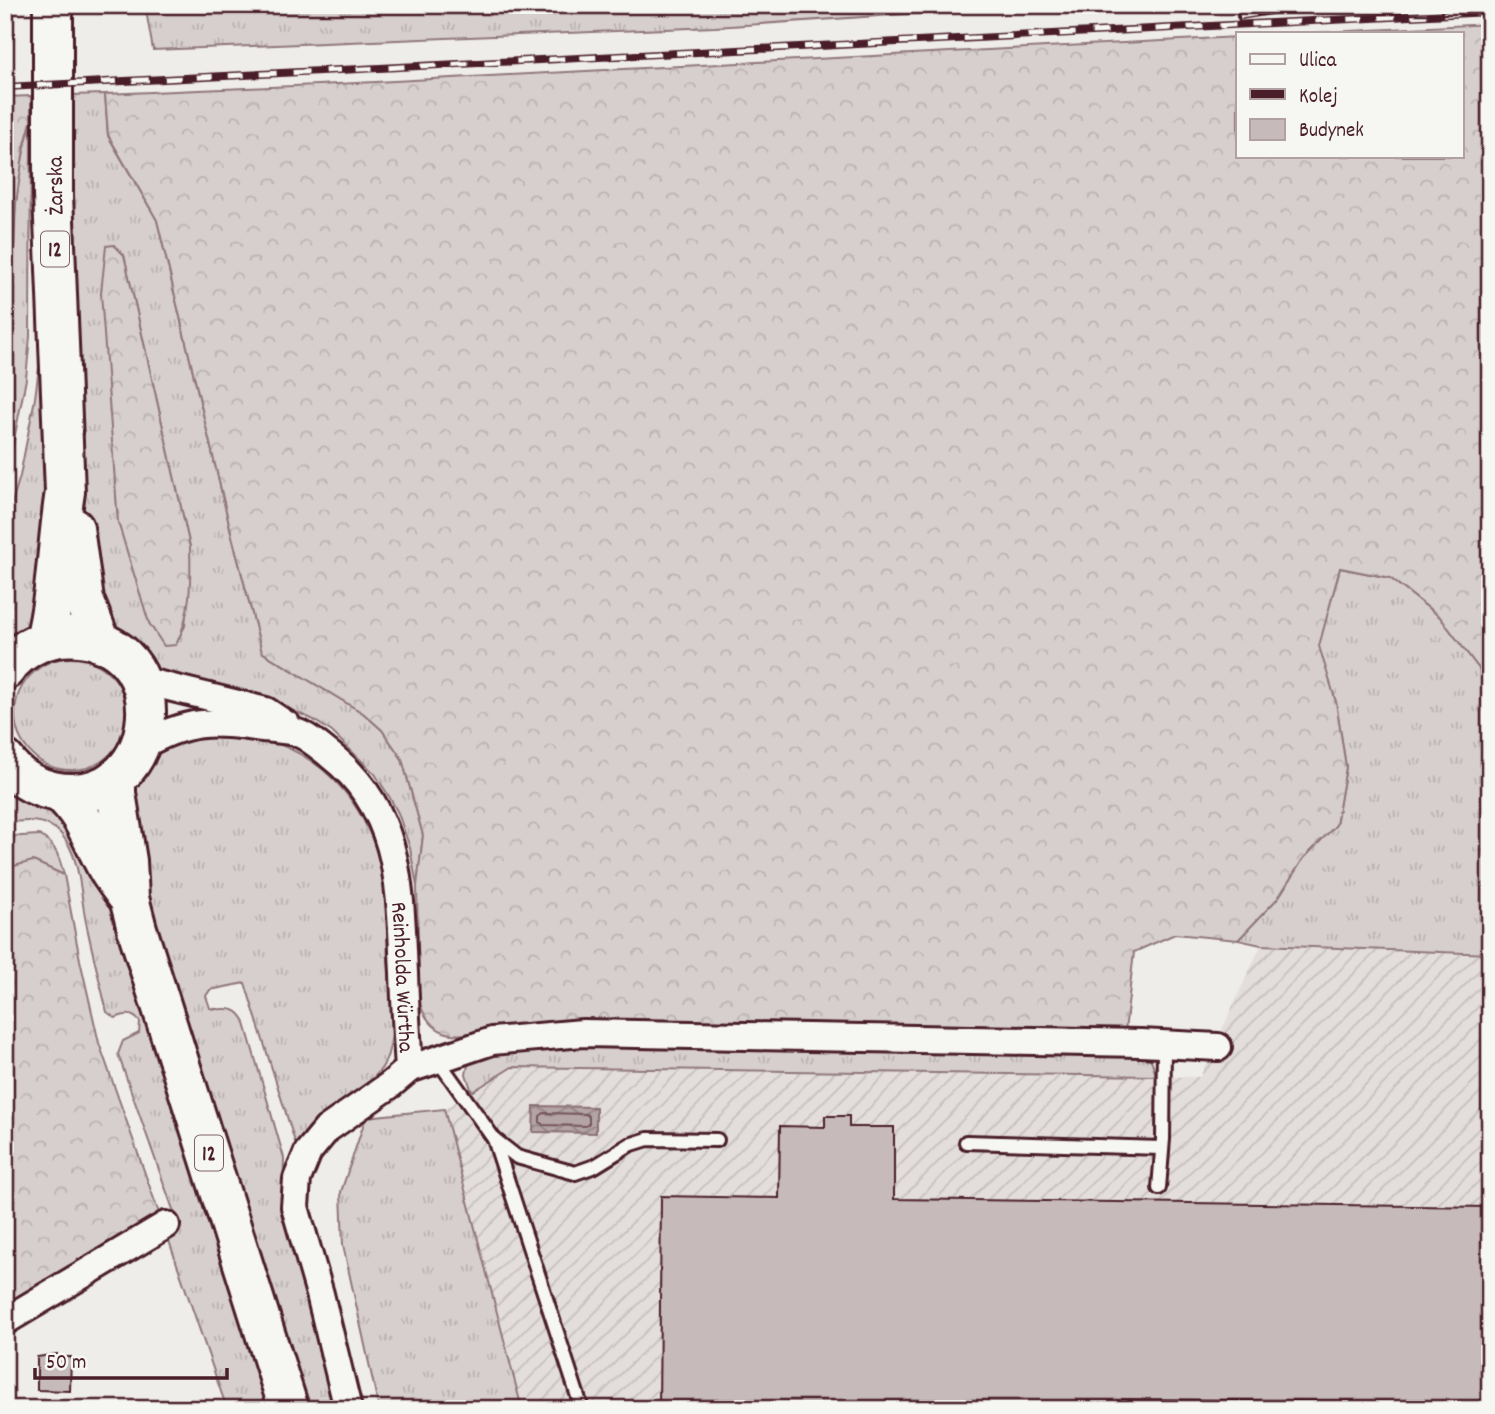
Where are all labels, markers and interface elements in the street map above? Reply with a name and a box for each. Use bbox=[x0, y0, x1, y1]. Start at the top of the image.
legend bbox=[1236, 32, 1464, 158]
text: Ulica bbox=[1299, 47, 1337, 77]
text: Kolej bbox=[1299, 83, 1338, 113]
text: Budynek bbox=[1299, 117, 1364, 147]
street label: Żarska bbox=[40, 155, 75, 216]
road number: 12 bbox=[41, 232, 69, 266]
street label: Reinholda Würtha bbox=[380, 900, 421, 1055]
road number: 12 bbox=[195, 1136, 223, 1170]
scale bar bbox=[35, 1337, 228, 1381]
text: 50 m bbox=[46, 1349, 86, 1379]

